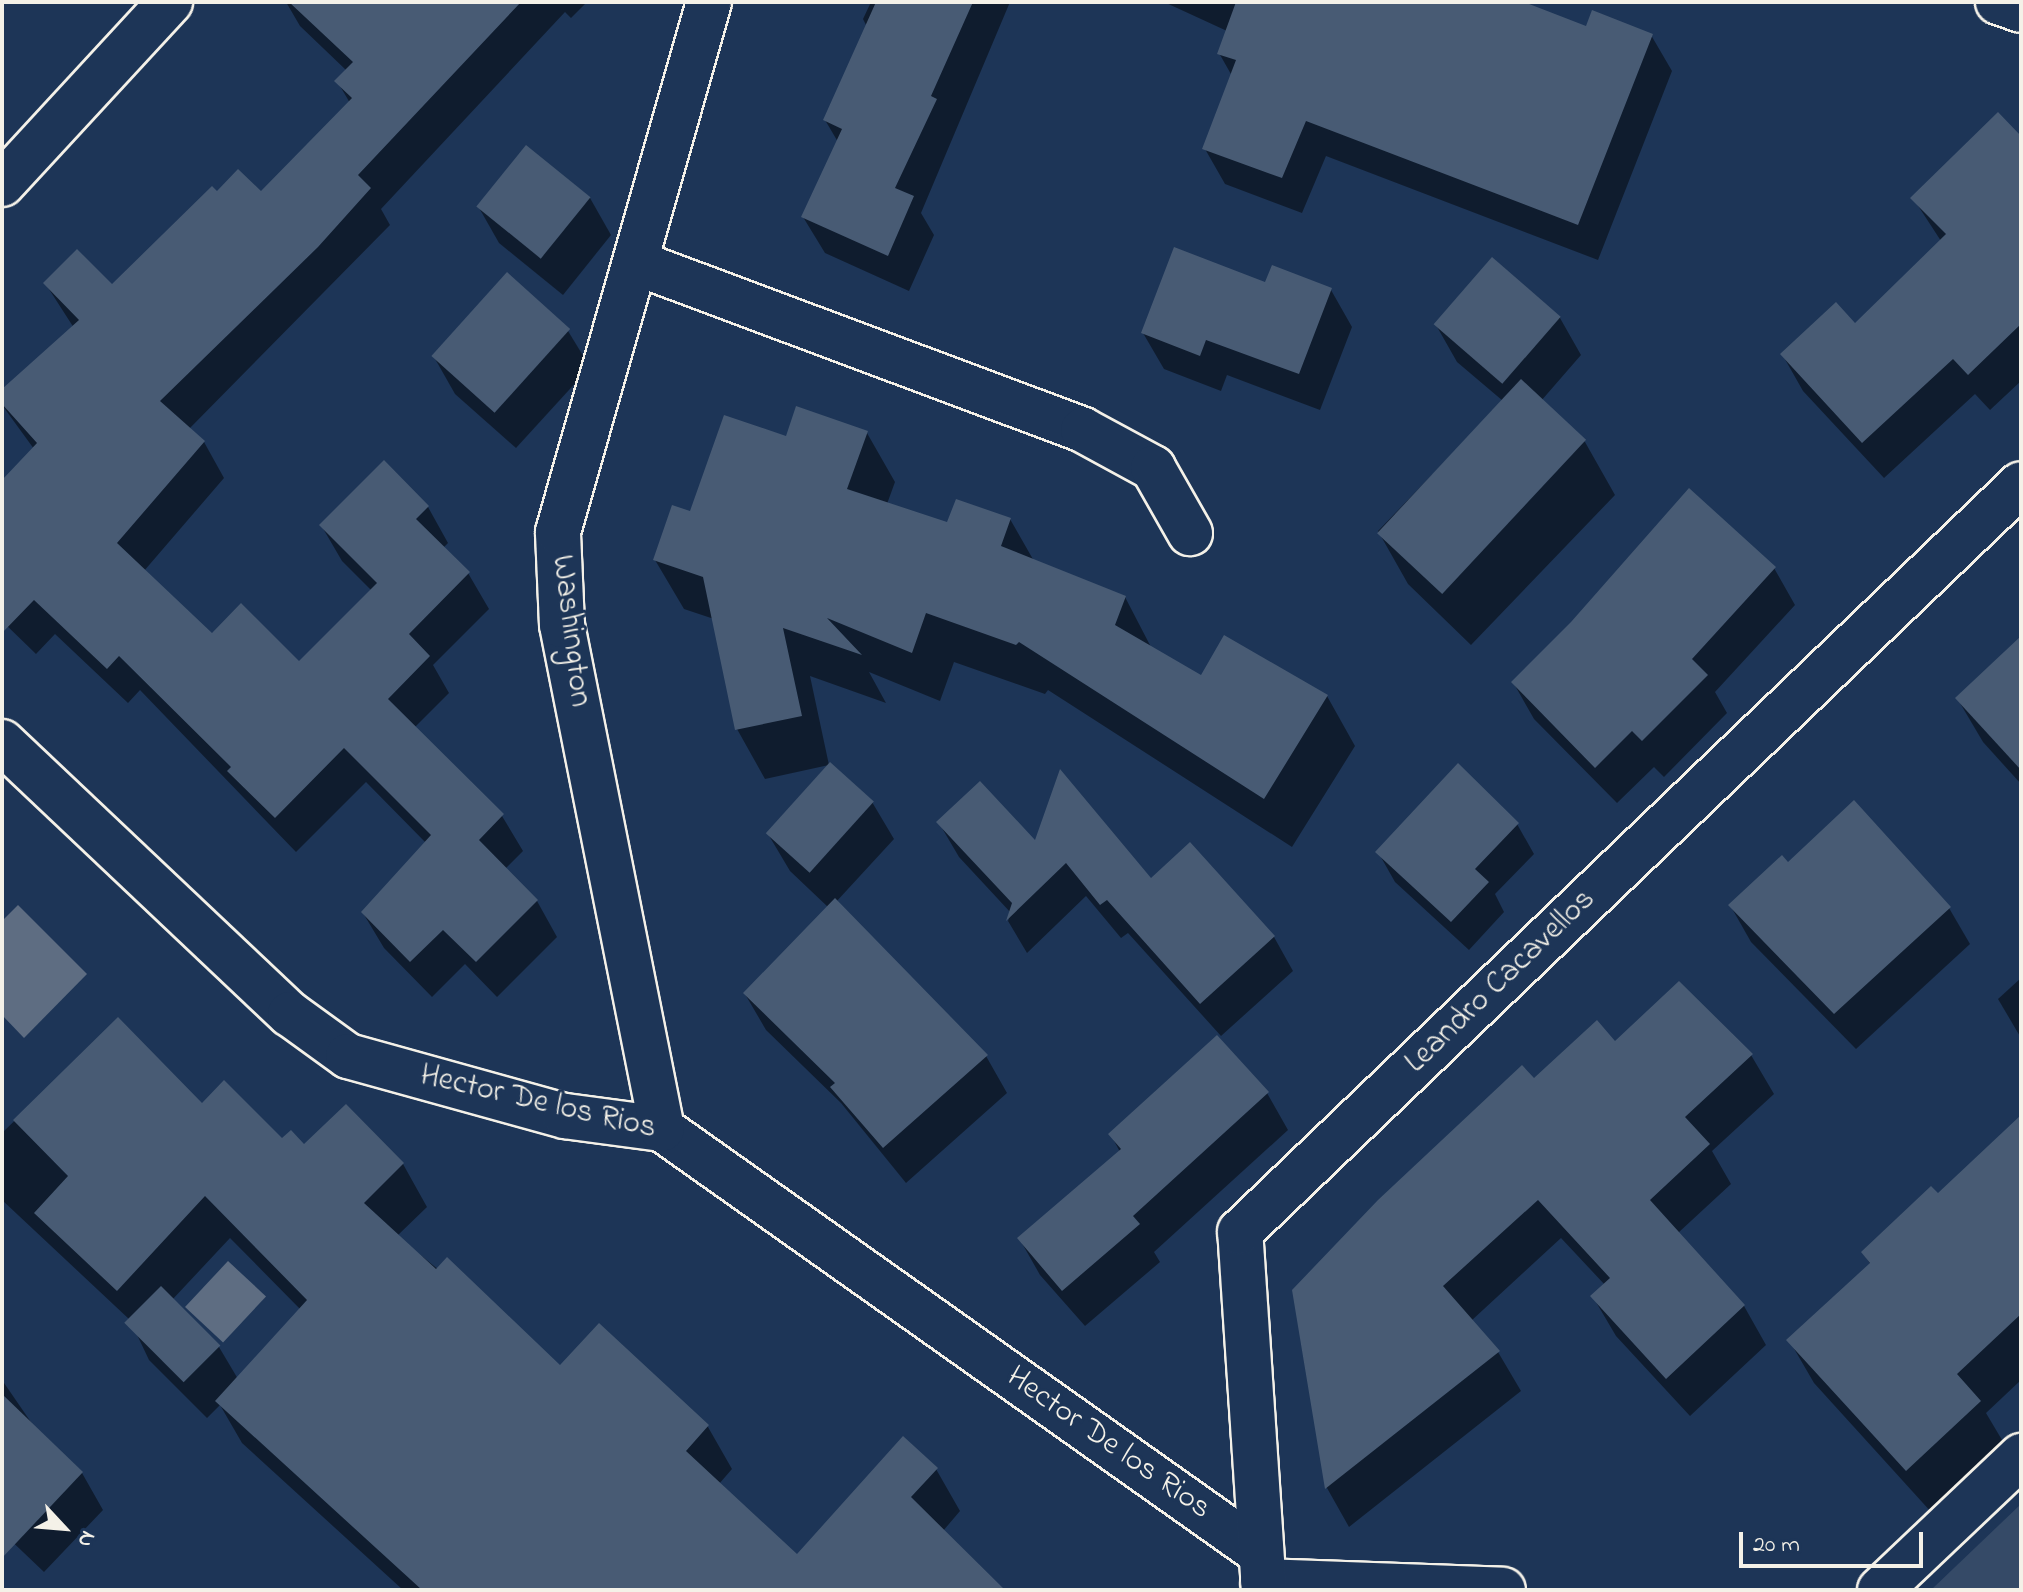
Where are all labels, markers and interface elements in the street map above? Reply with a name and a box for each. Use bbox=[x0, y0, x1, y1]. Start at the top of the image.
street label: Washington bbox=[542, 553, 598, 709]
street label: Leandro Cacavellos bbox=[1398, 882, 1604, 1082]
street label: Hector De los Rios bbox=[416, 1057, 660, 1149]
street label: Hector De los Rios bbox=[998, 1359, 1218, 1529]
north arrow bbox=[24, 1488, 104, 1568]
scale bar bbox=[1743, 1516, 1927, 1566]
text: N bbox=[68, 1525, 103, 1552]
text: 20 m bbox=[1753, 1528, 1800, 1563]

